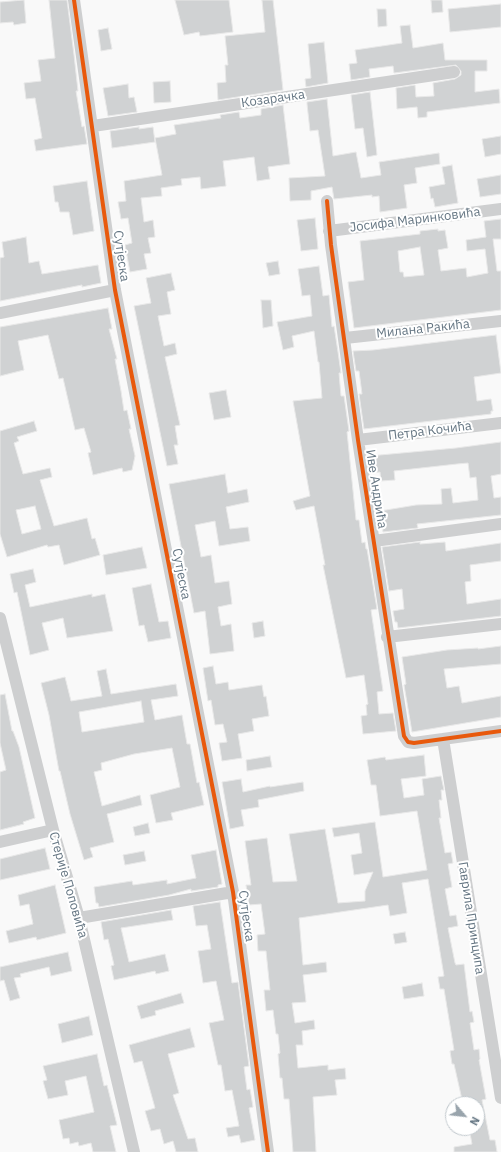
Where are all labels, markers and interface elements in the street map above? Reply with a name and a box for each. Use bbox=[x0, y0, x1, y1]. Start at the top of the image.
street label: Козарачка bbox=[240, 87, 306, 111]
street label: Јосифа Маринковића bbox=[349, 204, 481, 236]
street label: Сутјеска bbox=[110, 229, 132, 283]
street label: Милана Ракића bbox=[375, 316, 471, 342]
street label: Петра Кочића bbox=[387, 418, 473, 444]
street label: Иве Андрића bbox=[362, 448, 390, 530]
street label: Сутјеска bbox=[168, 547, 194, 601]
street label: Стерије Поповића bbox=[45, 830, 91, 940]
street label: Гаврила Принципа bbox=[454, 861, 488, 975]
street label: Сутјеска bbox=[235, 889, 257, 943]
north arrow bbox=[445, 1096, 485, 1136]
text: N bbox=[467, 1114, 483, 1128]

